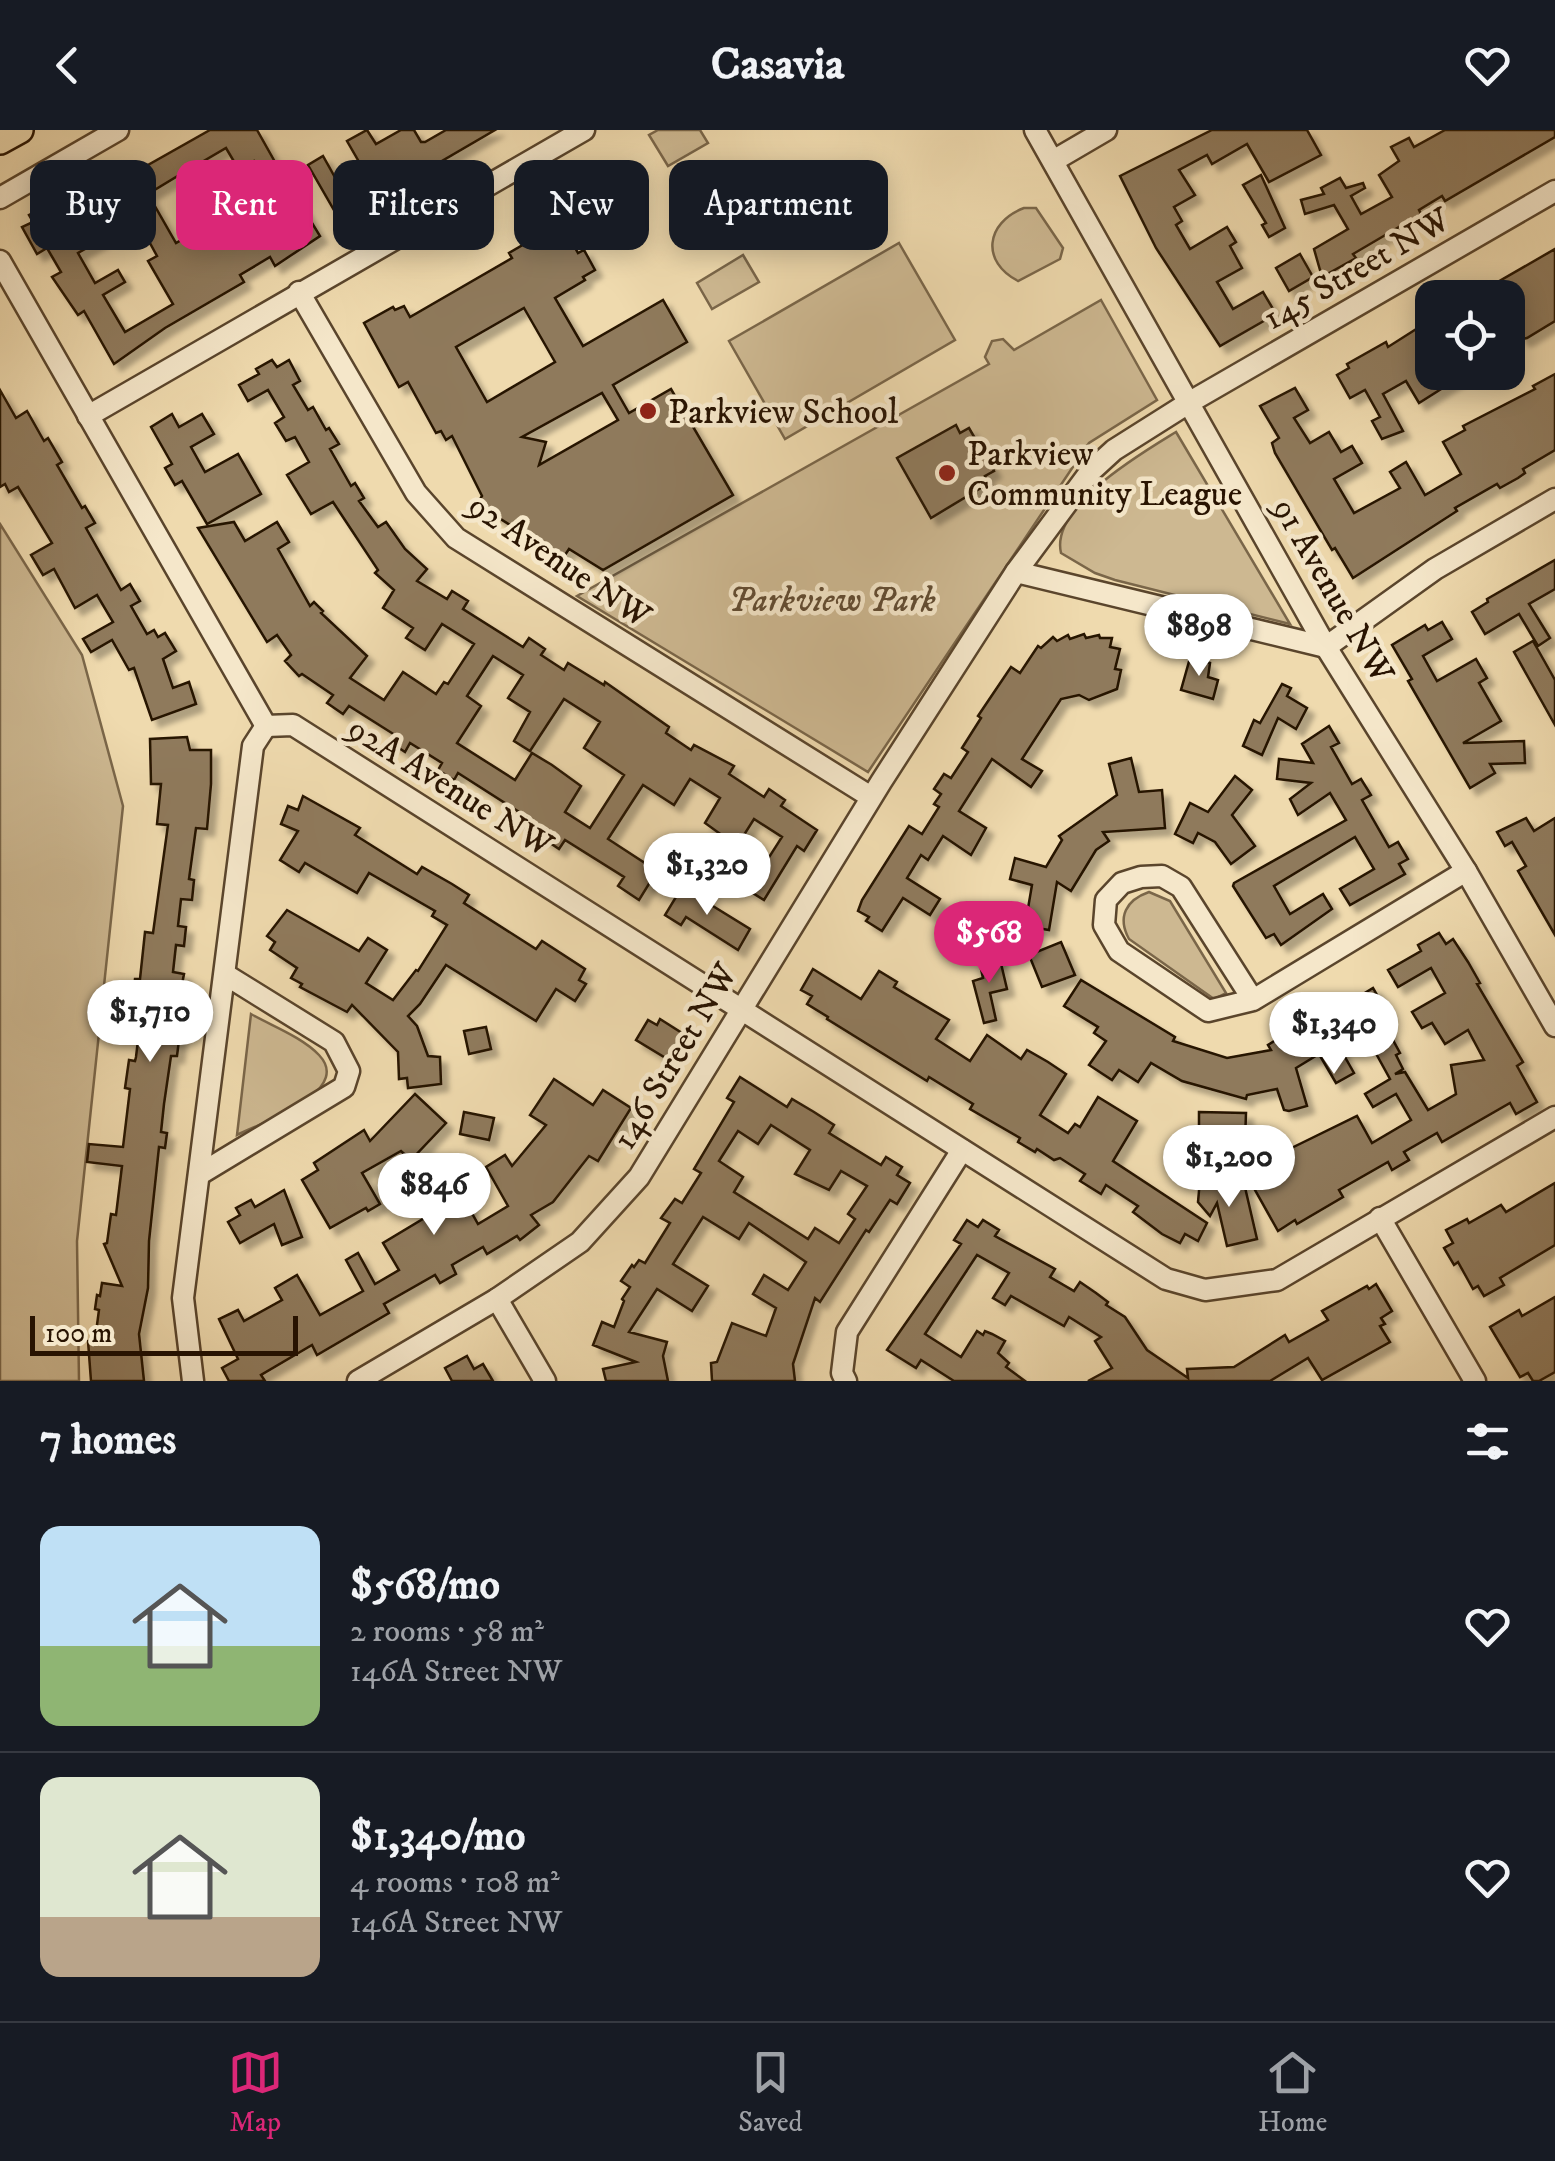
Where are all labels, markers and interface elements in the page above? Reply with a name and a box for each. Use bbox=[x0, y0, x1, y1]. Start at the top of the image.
text: Casavia bbox=[711, 37, 844, 93]
icon: back bbox=[40, 38, 95, 93]
icon: heart bbox=[1460, 38, 1515, 93]
chip: Buy bbox=[30, 160, 156, 250]
chip: Rent bbox=[176, 160, 313, 250]
chip: Filters bbox=[333, 160, 494, 250]
chip: New bbox=[514, 160, 649, 250]
chip: Apartment bbox=[669, 160, 888, 250]
street label: 145 Street NW bbox=[1256, 198, 1459, 341]
map controls bbox=[1415, 280, 1525, 390]
button: locate bbox=[1415, 280, 1525, 390]
place label: Parkview School bbox=[668, 391, 899, 435]
marker: Parkview School bbox=[637, 400, 659, 422]
place label: Parkview Community League bbox=[967, 433, 1242, 517]
marker: Parkview Community League bbox=[936, 462, 958, 484]
street label: 92 Avenue NW bbox=[457, 483, 660, 640]
street label: 91 Avenue NW bbox=[1261, 489, 1404, 692]
park label: Parkview Park bbox=[728, 579, 936, 623]
pin: $898 bbox=[1140, 594, 1258, 679]
text: $898 bbox=[1166, 606, 1232, 646]
street label: 92A Avenue NW bbox=[338, 706, 561, 869]
pin: $1,320 bbox=[626, 833, 788, 918]
text: $1,320 bbox=[666, 845, 748, 885]
pin: $568 bbox=[930, 901, 1048, 986]
text: $568 bbox=[956, 913, 1022, 953]
street label: 146 Street NW bbox=[603, 955, 749, 1158]
pin: $1,710 bbox=[69, 980, 231, 1065]
text: $1,710 bbox=[109, 992, 191, 1032]
pin: $1,340 bbox=[1253, 992, 1415, 1077]
text: $1,340 bbox=[1291, 1004, 1377, 1044]
pin: $1,200 bbox=[1148, 1125, 1310, 1210]
text: $1,200 bbox=[1185, 1137, 1273, 1177]
pin: $846 bbox=[375, 1153, 493, 1238]
text: $846 bbox=[400, 1165, 468, 1205]
scale bar bbox=[30, 1311, 298, 1356]
text: 100 m bbox=[45, 1316, 112, 1351]
icon: filters bbox=[1460, 1414, 1515, 1469]
text: 7 homes bbox=[40, 1415, 176, 1467]
text: $568/mo bbox=[350, 1560, 500, 1612]
icon: home bbox=[120, 1566, 240, 1686]
icon: heart bbox=[1460, 1599, 1515, 1654]
text: 2 rooms · 58 m² bbox=[350, 1612, 544, 1652]
text: 146A Street NW bbox=[350, 1652, 562, 1692]
text: $1,340/mo bbox=[350, 1811, 525, 1863]
icon: home bbox=[120, 1817, 240, 1937]
icon: heart bbox=[1460, 1850, 1515, 1905]
text: 4 rooms · 108 m² bbox=[350, 1863, 560, 1903]
text: 146A Street NW bbox=[350, 1903, 562, 1943]
tab: Map bbox=[228, 2045, 283, 2140]
tab: Saved bbox=[738, 2045, 803, 2140]
tab: Home bbox=[1258, 2045, 1327, 2140]

